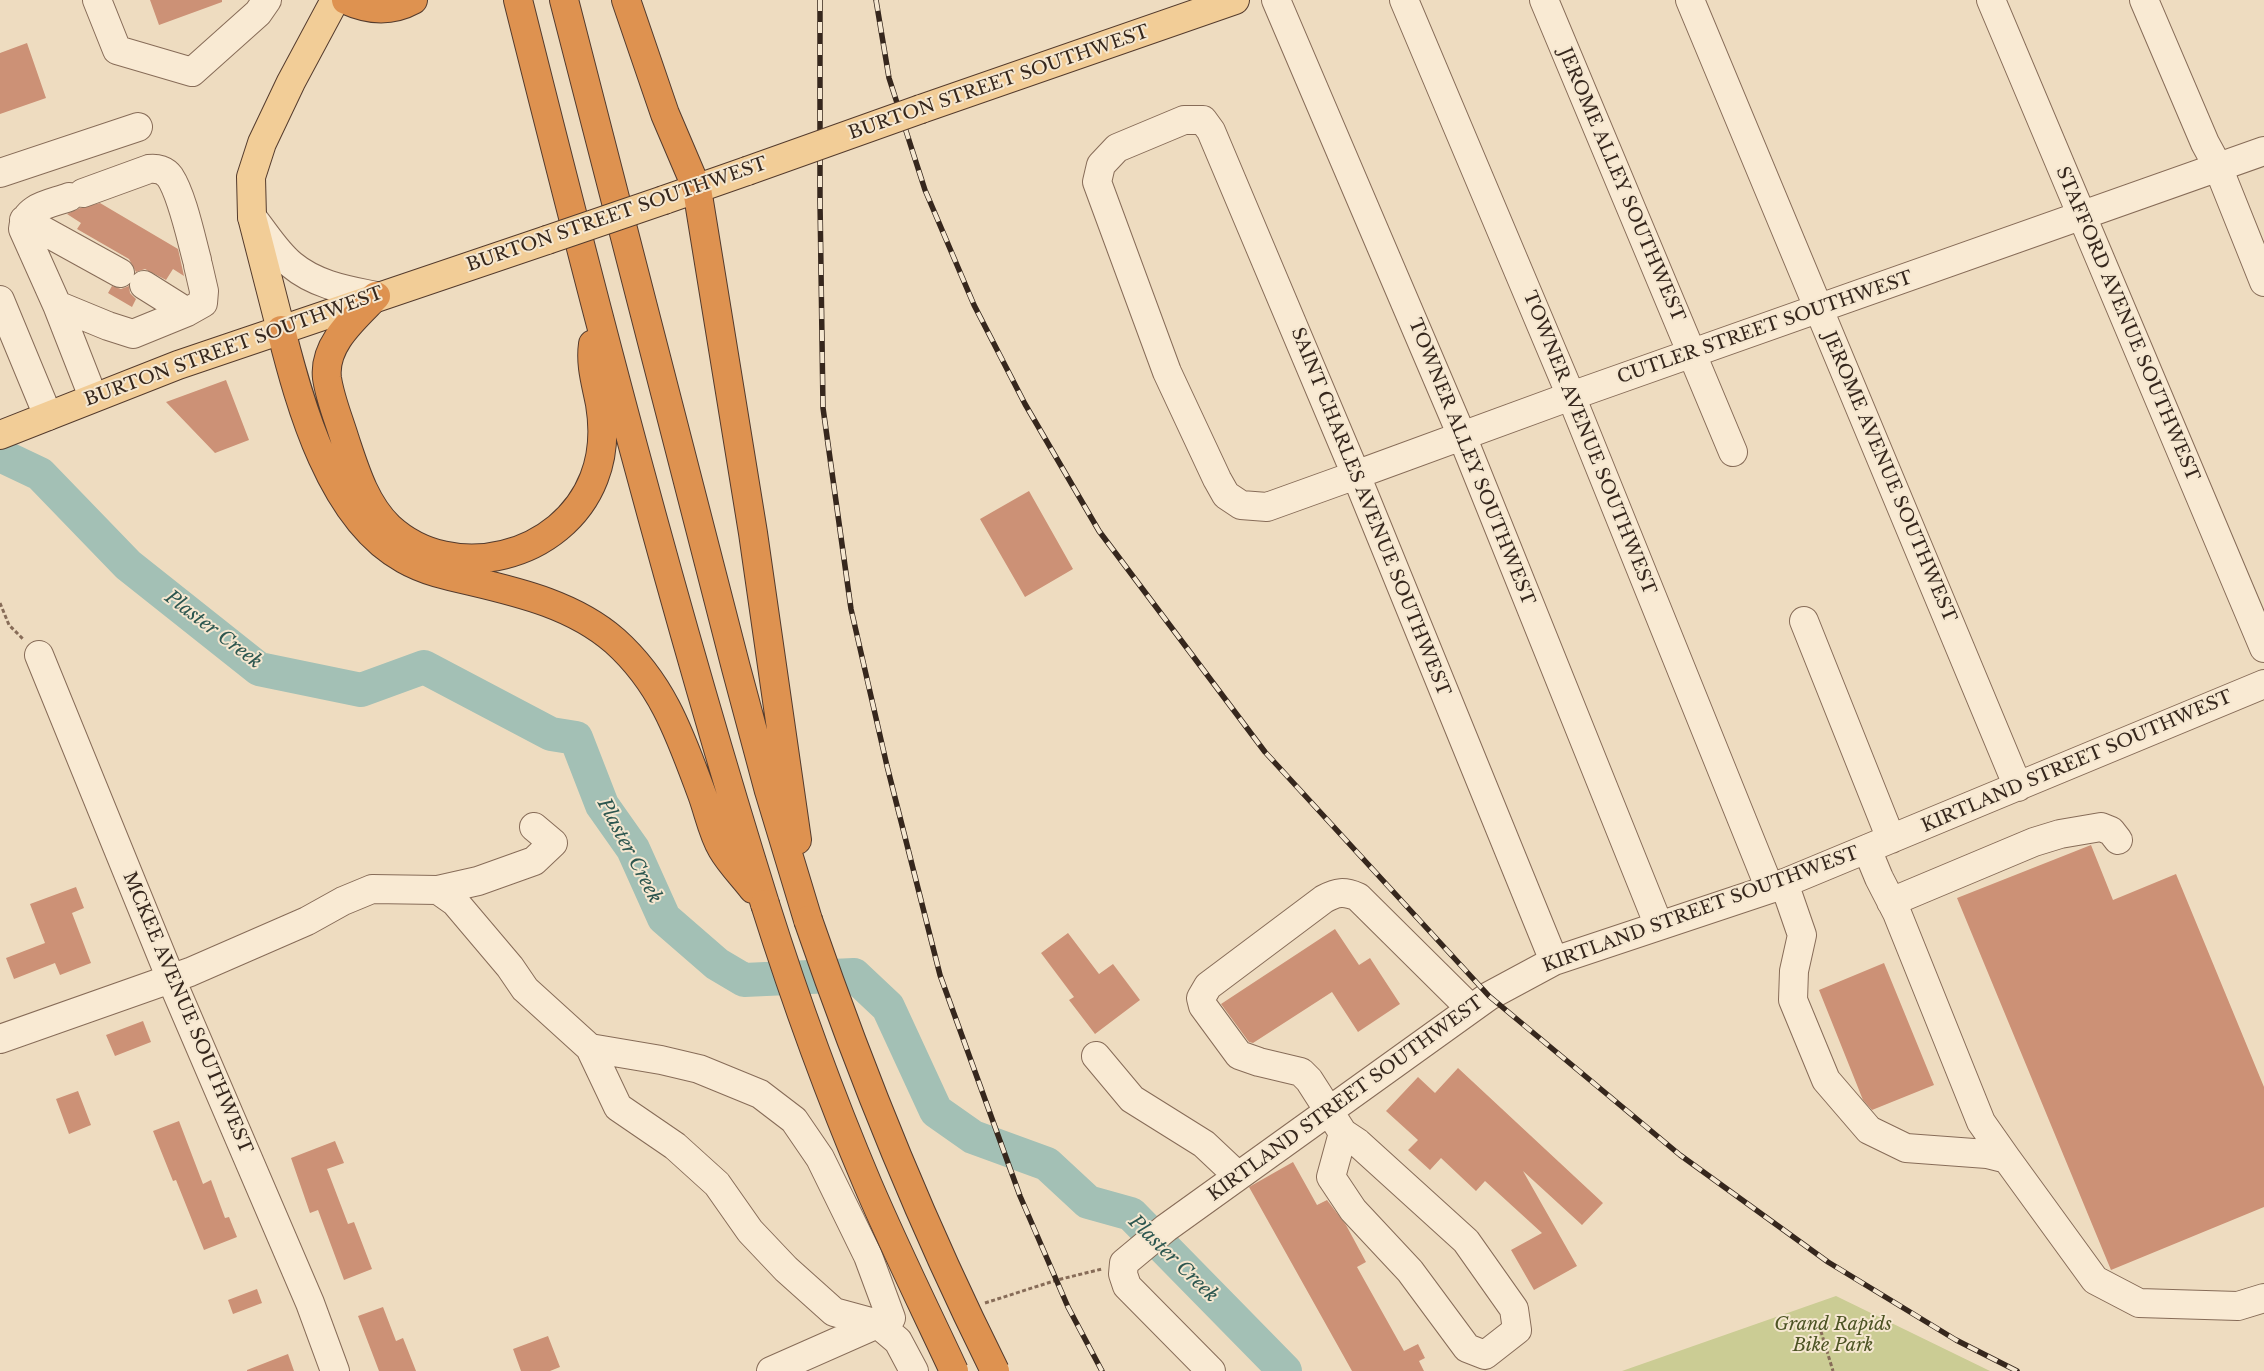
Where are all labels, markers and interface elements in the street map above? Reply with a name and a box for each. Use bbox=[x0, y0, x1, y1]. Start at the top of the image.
street label: BURTON STREET SOUTHWEST bbox=[846, 21, 1152, 145]
street label: JEROME ALLEY SOUTHWEST bbox=[1553, 45, 1689, 325]
street label: BURTON STREET SOUTHWEST bbox=[464, 153, 770, 277]
street label: STAFFORD AVENUE SOUTHWEST bbox=[2051, 163, 2203, 485]
street label: CUTLER STREET SOUTHWEST bbox=[1614, 267, 1916, 389]
street label: BURTON STREET SOUTHWEST bbox=[82, 283, 386, 411]
street label: TOWNER AVENUE SOUTHWEST bbox=[1518, 288, 1660, 598]
street label: TOWNER ALLEY SOUTHWEST bbox=[1403, 315, 1539, 609]
street label: SAINT CHARLES AVENUE SOUTHWEST bbox=[1286, 325, 1454, 699]
street label: JEROME AVENUE SOUTHWEST bbox=[1818, 328, 1960, 626]
water label: Plaster Creek bbox=[160, 586, 266, 674]
street label: KIRTLAND STREET SOUTHWEST bbox=[1919, 687, 2235, 837]
water label: Plaster Creek bbox=[592, 795, 666, 907]
street label: KIRTLAND STREET SOUTHWEST bbox=[1540, 843, 1862, 977]
street label: MCKEE AVENUE SOUTHWEST bbox=[118, 869, 256, 1157]
street label: KIRTLAND STREET SOUTHWEST bbox=[1204, 992, 1488, 1206]
water label: Plaster Creek bbox=[1124, 1211, 1222, 1307]
park label: Grand Rapids Bike Park bbox=[1774, 1314, 1892, 1356]

